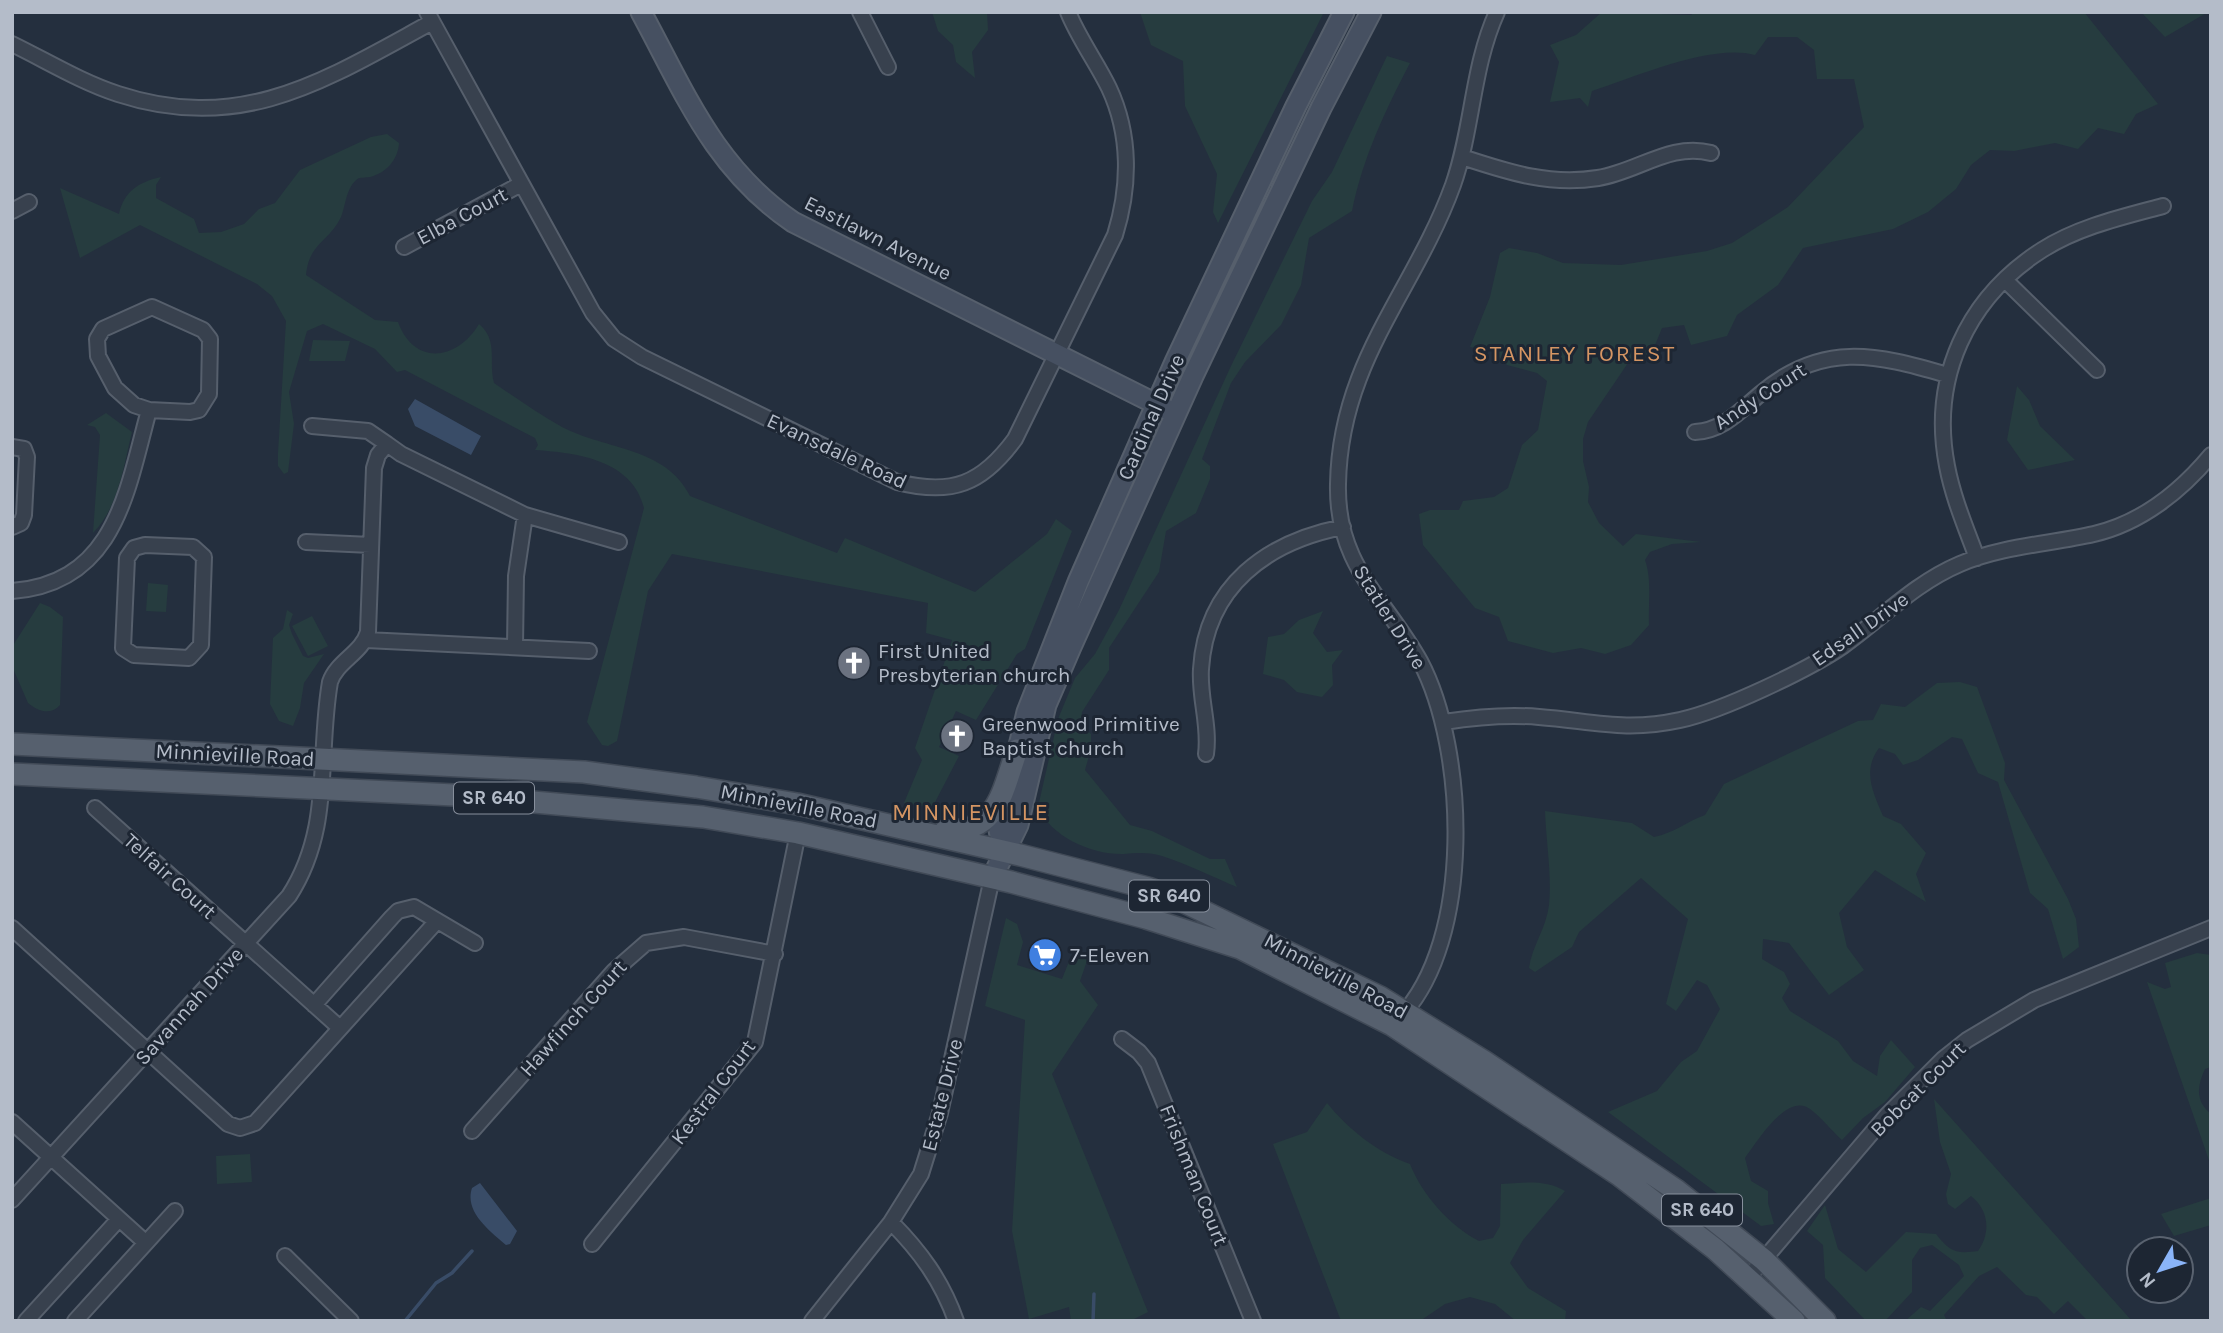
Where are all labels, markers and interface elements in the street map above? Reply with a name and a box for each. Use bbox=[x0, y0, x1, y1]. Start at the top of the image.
street label: Elba Court bbox=[413, 182, 512, 250]
street label: Eastlawn Avenue bbox=[800, 191, 956, 285]
district label: STANLEY FOREST bbox=[1474, 340, 1676, 367]
street label: Cardinal Drive bbox=[1113, 351, 1189, 483]
street label: Andy Court bbox=[1710, 357, 1810, 435]
street label: Evansdale Road bbox=[763, 408, 911, 494]
street label: Statler Drive bbox=[1348, 560, 1432, 674]
street label: Edsall Drive bbox=[1807, 587, 1913, 671]
place label: First United Presbyterian church bbox=[878, 639, 1070, 687]
church icon: First United Presbyterian church bbox=[835, 644, 873, 682]
place label: Greenwood Primitive Baptist church bbox=[982, 712, 1180, 760]
church icon: Greenwood Primitive Baptist church bbox=[938, 717, 976, 755]
street label: Minnieville Road bbox=[155, 739, 315, 771]
street label: Minnieville Road bbox=[719, 779, 879, 833]
road number: SR 640 bbox=[454, 782, 534, 814]
district label: MINNIEVILLE bbox=[892, 798, 1050, 826]
street label: Telfair Court bbox=[119, 828, 221, 924]
road number: SR 640 bbox=[1129, 880, 1209, 912]
street label: Minnieville Road bbox=[1260, 928, 1412, 1024]
supermarket icon: 7-Eleven bbox=[1026, 936, 1064, 974]
street label: Savannah Drive bbox=[130, 942, 248, 1070]
place label: 7-Eleven bbox=[1070, 943, 1150, 967]
street label: Hawfinch Court bbox=[515, 955, 632, 1081]
street label: Kestral Court bbox=[666, 1035, 760, 1149]
street label: Estate Drive bbox=[916, 1036, 968, 1154]
street label: Bobcat Court bbox=[1865, 1036, 1971, 1142]
street label: Frishman Court bbox=[1155, 1101, 1233, 1249]
road number: SR 640 bbox=[1662, 1194, 1742, 1226]
north arrow bbox=[2125, 1235, 2195, 1305]
text: N bbox=[2135, 1268, 2160, 1292]

